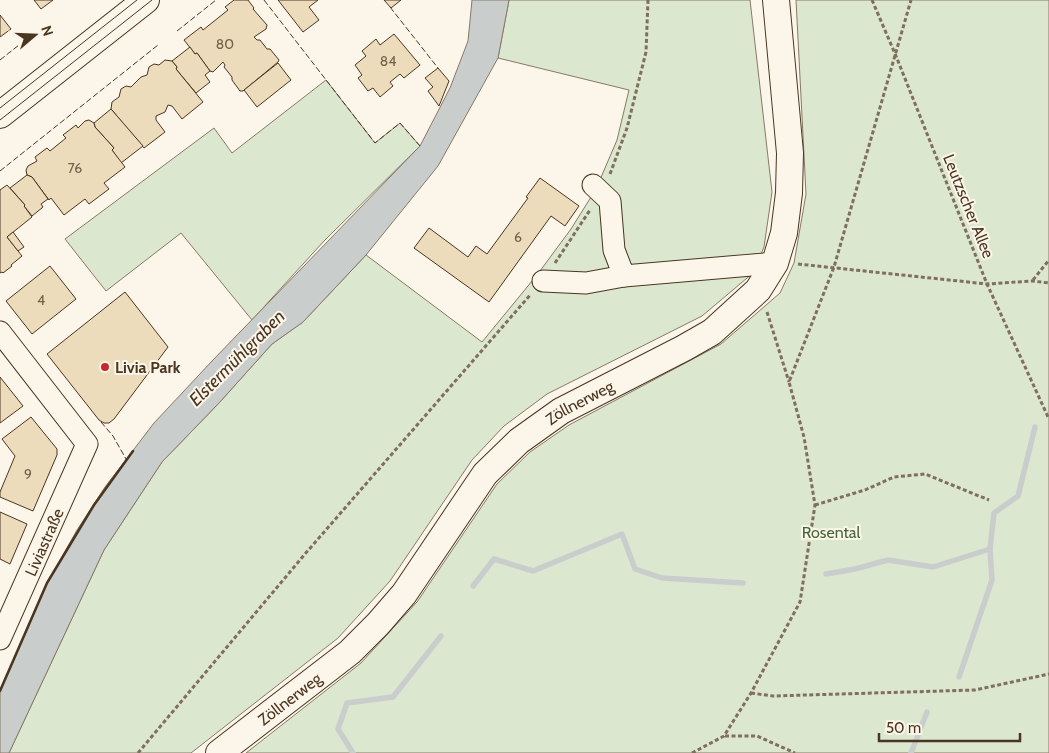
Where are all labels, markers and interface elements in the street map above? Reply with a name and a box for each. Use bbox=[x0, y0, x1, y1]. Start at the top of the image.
north arrow bbox=[10, 10, 60, 60]
text: N bbox=[37, 23, 57, 38]
house number: 80 bbox=[216, 35, 234, 53]
house number: 84 bbox=[380, 52, 396, 70]
street label: Leutzscher Allee bbox=[939, 151, 998, 261]
house number: 76 bbox=[68, 159, 82, 177]
house number: 6 bbox=[514, 228, 522, 246]
house number: 4 bbox=[37, 291, 45, 309]
water label: Elstermühlgraben bbox=[184, 305, 290, 411]
place label: Livia Park bbox=[115, 358, 181, 377]
marker: Livia Park bbox=[99, 361, 111, 373]
street label: Zöllnerweg bbox=[542, 376, 618, 429]
house number: 9 bbox=[24, 465, 32, 483]
street label: Liviastraße bbox=[21, 505, 68, 579]
park label: Rosental bbox=[802, 523, 861, 542]
street label: Zöllnerweg bbox=[254, 668, 326, 729]
scale bar bbox=[879, 710, 1020, 742]
text: 50 m bbox=[886, 719, 921, 737]

